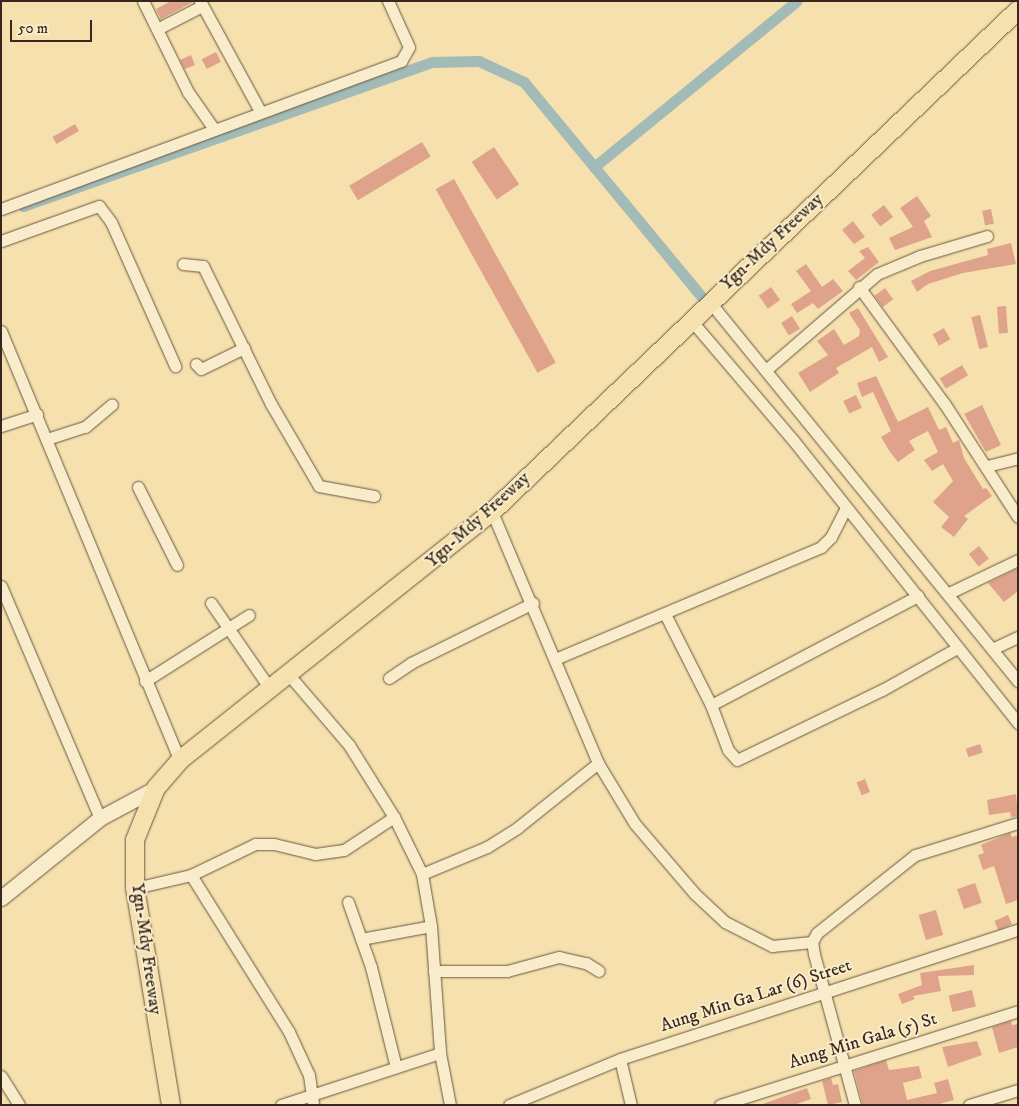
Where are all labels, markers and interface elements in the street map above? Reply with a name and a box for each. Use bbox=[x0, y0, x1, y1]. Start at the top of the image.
scale bar bbox=[12, 10, 95, 42]
text: 50 m bbox=[18, 19, 48, 38]
street label: Ygn-Mdy Freeway bbox=[716, 189, 828, 295]
street label: Ygn-Mdy Freeway bbox=[422, 468, 534, 572]
street label: Ygn-Mdy Freeway bbox=[126, 882, 166, 1016]
street label: Aung Min Ga Lar (6) Street bbox=[658, 955, 854, 1037]
street label: Aung Min Gala (5) St bbox=[786, 1008, 940, 1074]

